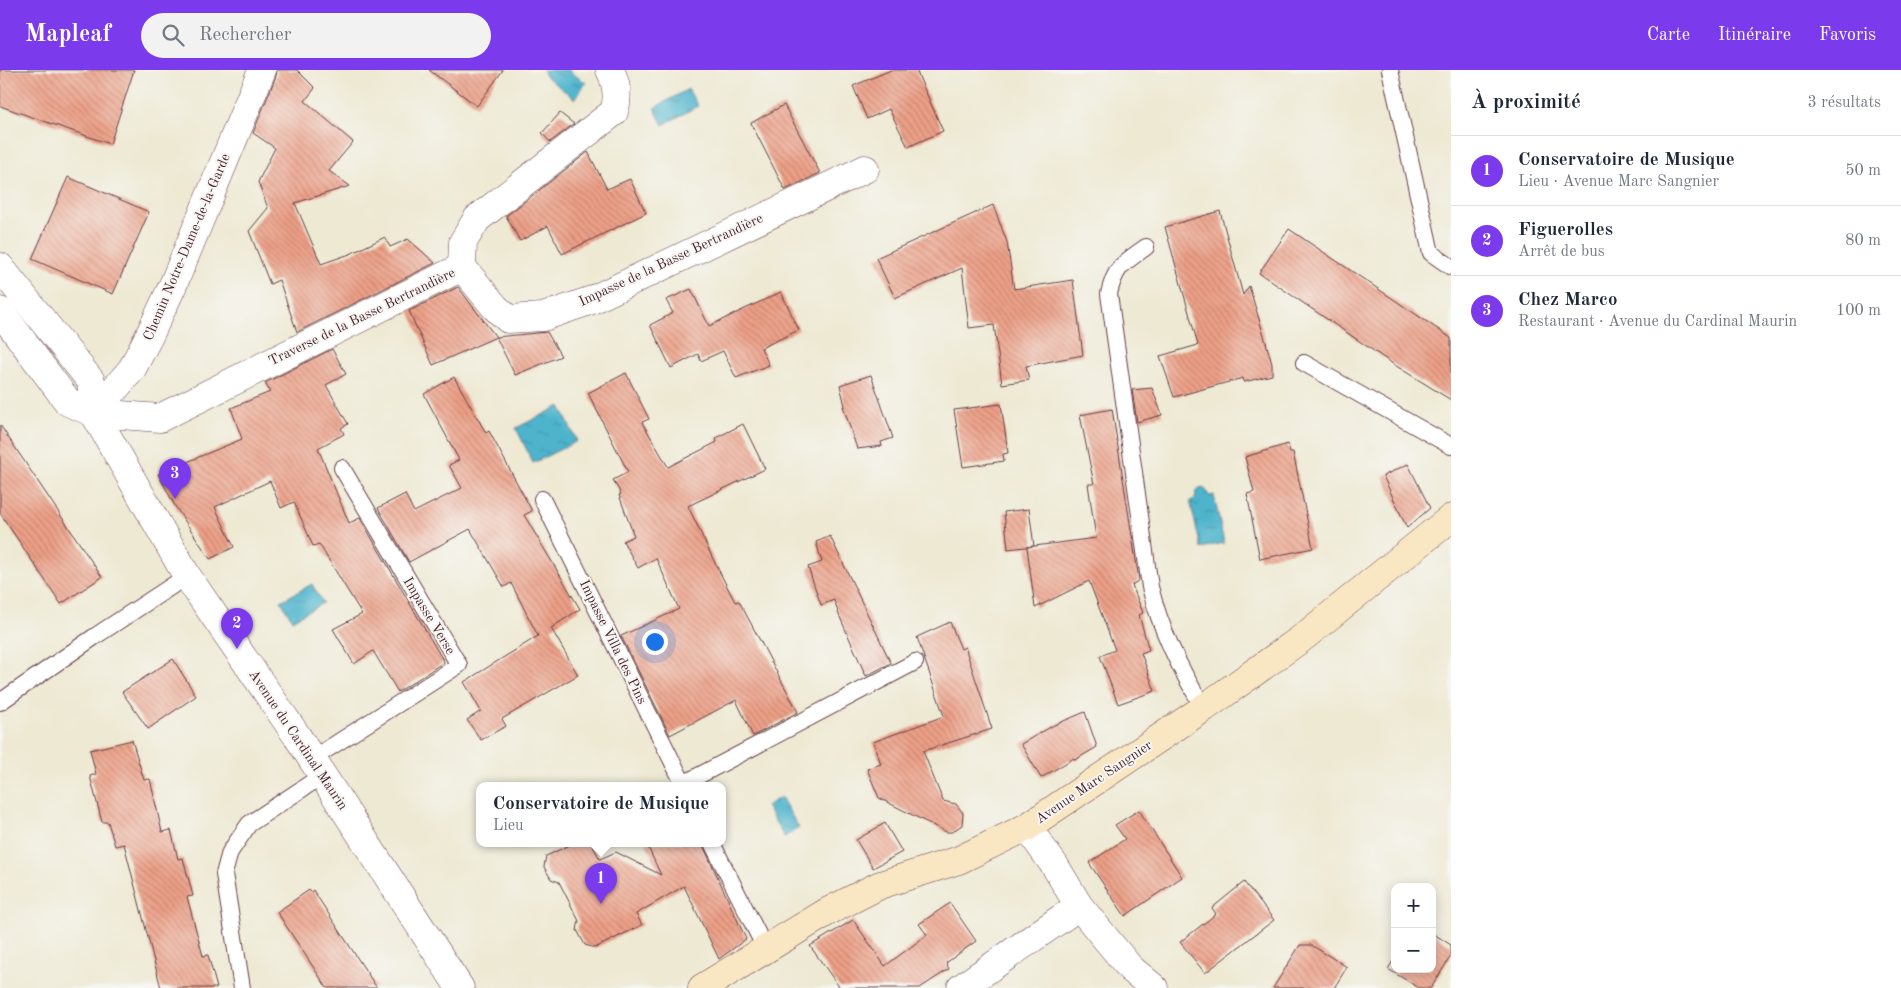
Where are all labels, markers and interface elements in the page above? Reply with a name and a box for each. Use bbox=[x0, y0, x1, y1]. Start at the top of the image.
search box bbox=[141, 13, 491, 58]
icon: search bbox=[159, 21, 187, 49]
text: Mapleaf bbox=[25, 23, 111, 47]
text: Rechercher bbox=[199, 26, 292, 45]
text: Carte bbox=[1647, 26, 1690, 44]
text: Itinéraire bbox=[1718, 26, 1791, 44]
text: Favoris bbox=[1819, 26, 1876, 44]
text: À proximité bbox=[1471, 92, 1581, 113]
text: 3 résultats bbox=[1807, 95, 1881, 111]
street label: Chemin Notre-Dame-de-la-Garde bbox=[141, 151, 233, 343]
text: Conservatoire de Musique bbox=[1518, 151, 1735, 170]
text: 1 bbox=[1482, 163, 1492, 179]
text: 50 m bbox=[1845, 163, 1881, 179]
text: Lieu · Avenue Marc Sangnier bbox=[1518, 174, 1719, 190]
street label: Impasse de la Basse Bertrandière bbox=[577, 211, 765, 309]
text: Figuerolles bbox=[1518, 221, 1613, 240]
text: 2 bbox=[1482, 233, 1492, 249]
text: 80 m bbox=[1845, 233, 1881, 249]
text: Arrêt de bus bbox=[1518, 244, 1605, 260]
street label: Traverse de la Basse Bertrandière bbox=[267, 266, 457, 368]
text: Chez Marco bbox=[1518, 291, 1617, 310]
text: 3 bbox=[1482, 303, 1492, 319]
text: 100 m bbox=[1836, 303, 1881, 319]
text: Restaurant · Avenue du Cardinal Maurin bbox=[1518, 314, 1797, 330]
pin: 3 bbox=[159, 458, 191, 499]
street label: Impasse Verse bbox=[400, 575, 458, 657]
street label: Impasse Villa des Pins bbox=[577, 578, 649, 706]
pin: 2 bbox=[221, 608, 253, 649]
your location bbox=[642, 629, 668, 655]
street label: Avenue du Cardinal Maurin bbox=[246, 667, 350, 813]
street label: Avenue Marc Sangnier bbox=[1033, 738, 1155, 826]
popup bbox=[476, 782, 726, 847]
text: Conservatoire de Musique bbox=[493, 795, 709, 814]
text: Lieu bbox=[493, 818, 524, 834]
pin: 1 bbox=[585, 863, 617, 904]
map controls bbox=[1391, 883, 1436, 973]
button: + bbox=[1391, 883, 1436, 928]
button: − bbox=[1391, 928, 1436, 973]

